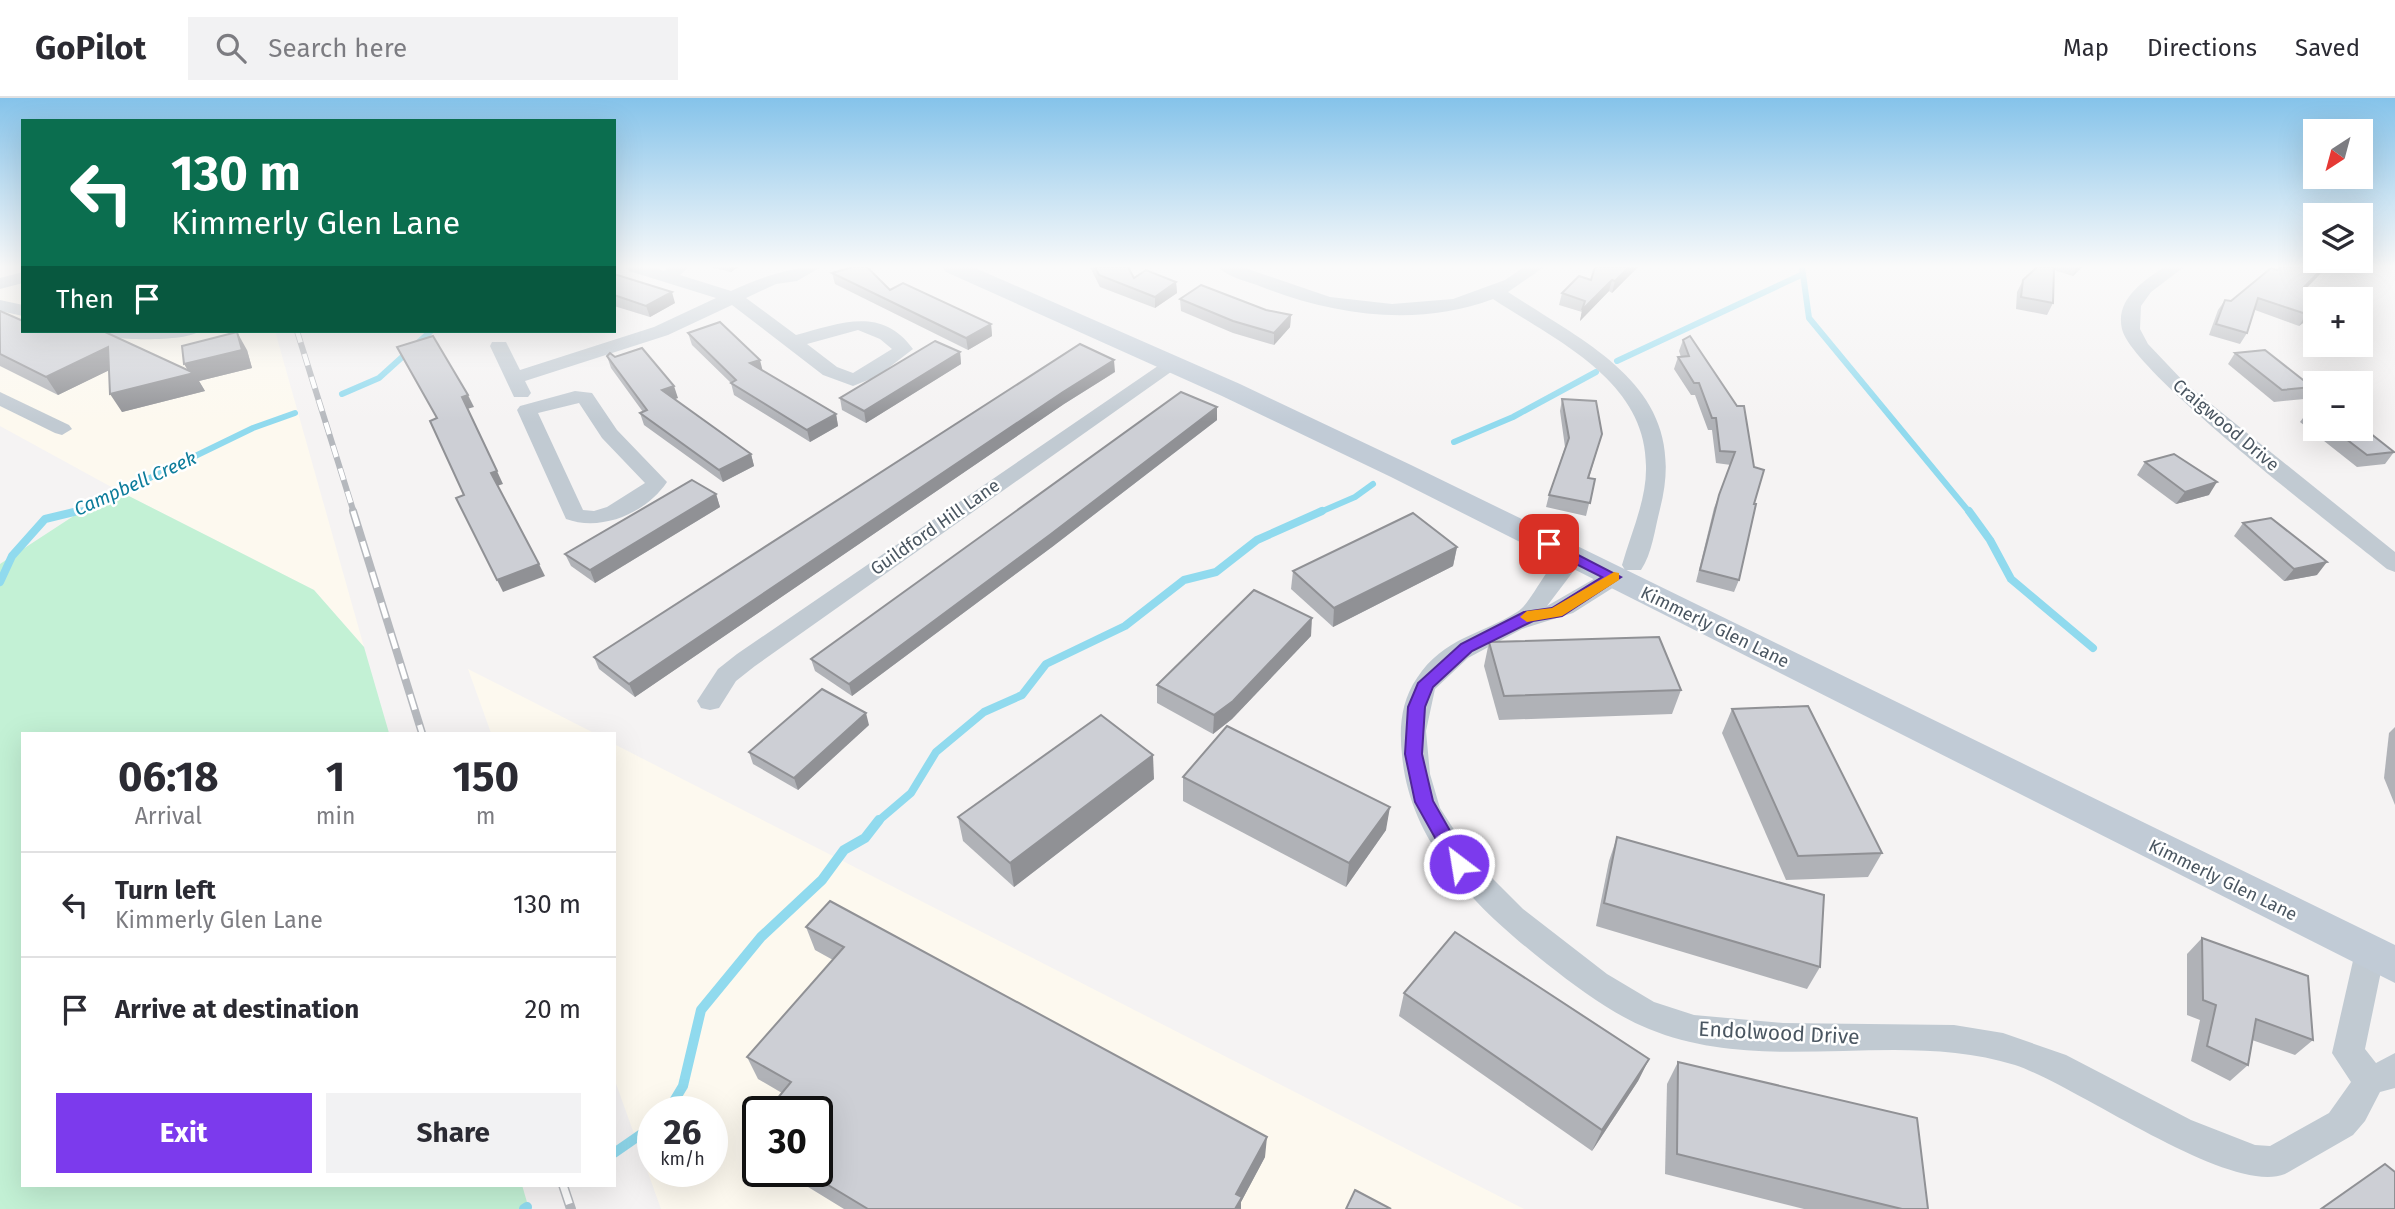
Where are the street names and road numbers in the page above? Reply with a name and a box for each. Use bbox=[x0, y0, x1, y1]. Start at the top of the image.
street label: Craigwood Drive bbox=[2168, 374, 2284, 476]
street label: Guildford Hill Lane bbox=[866, 474, 1004, 580]
street label: Kimmerly Glen Lane bbox=[1637, 581, 1793, 673]
street label: Kimmerly Glen Lane bbox=[2145, 834, 2301, 926]
street label: Endolwood Drive bbox=[1698, 1016, 1860, 1050]

